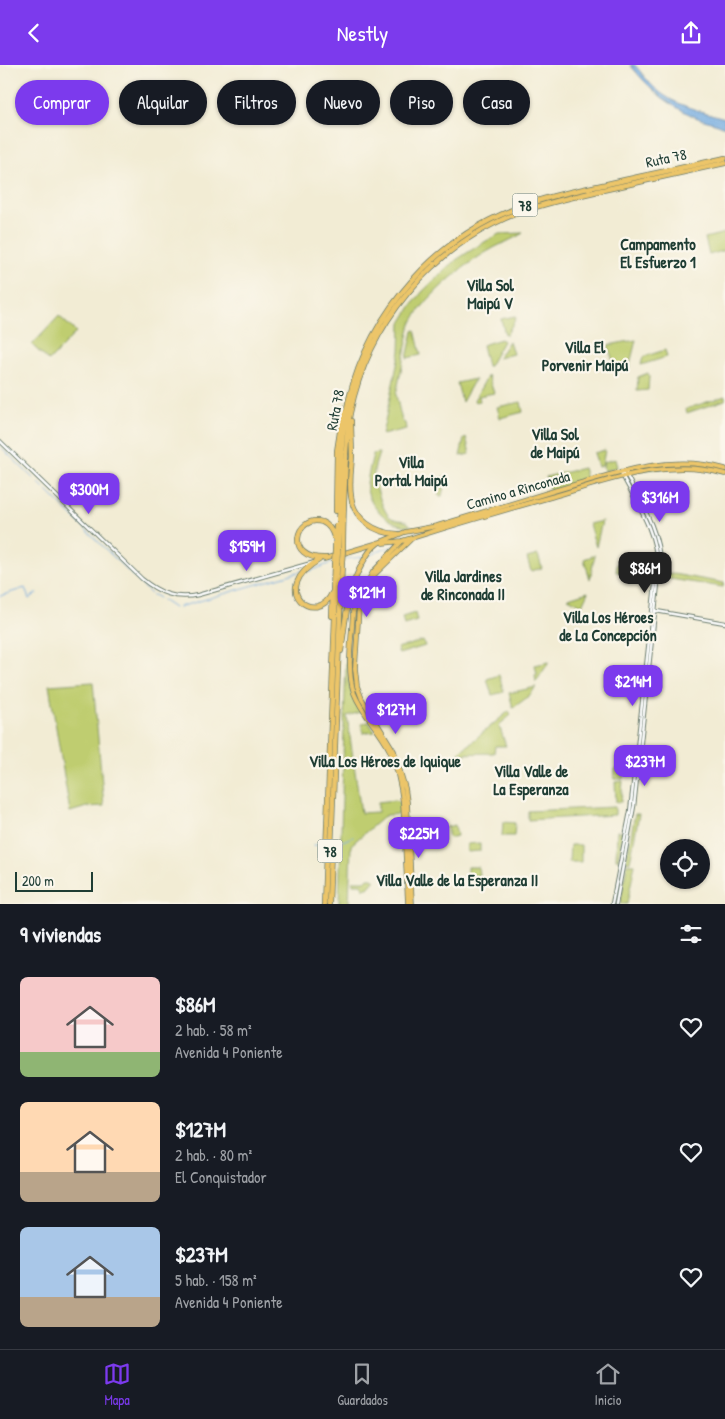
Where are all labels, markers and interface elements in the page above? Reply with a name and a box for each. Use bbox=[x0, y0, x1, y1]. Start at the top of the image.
text: Nestly bbox=[337, 18, 388, 48]
icon: back bbox=[20, 19, 48, 47]
icon: share bbox=[677, 19, 705, 47]
chip: Comprar bbox=[15, 80, 109, 125]
chip: Alquilar bbox=[119, 80, 207, 125]
chip: Filtros bbox=[217, 80, 296, 125]
chip: Nuevo bbox=[306, 80, 380, 125]
chip: Piso bbox=[390, 80, 453, 125]
chip: Casa bbox=[463, 80, 530, 125]
street label: Ruta 78 bbox=[644, 143, 688, 173]
road number: 78 bbox=[512, 193, 538, 217]
district label: Campamento El Esfuerzo 1 bbox=[620, 233, 696, 273]
district label: Villa Sol Maipú V bbox=[466, 274, 514, 315]
district label: Villa El Porvenir Maipú bbox=[542, 336, 629, 377]
street label: Ruta 78 bbox=[321, 388, 349, 432]
district label: Villa Sol de Maipú bbox=[531, 423, 580, 464]
district label: Villa Portal Maipú bbox=[375, 451, 448, 492]
street label: Camino a Rinconada bbox=[464, 465, 572, 515]
pin: $300M bbox=[54, 473, 124, 515]
text: $300M bbox=[69, 478, 109, 500]
pin: $316M bbox=[625, 481, 695, 523]
text: $316M bbox=[642, 486, 679, 508]
pin: $159M bbox=[212, 529, 282, 572]
text: $159M bbox=[229, 535, 265, 557]
pin: $86M bbox=[615, 551, 675, 594]
text: $86M bbox=[630, 557, 660, 579]
district label: Villa Jardines de Rinconada II bbox=[421, 565, 505, 605]
pin: $121M bbox=[332, 575, 402, 618]
text: $121M bbox=[349, 581, 385, 603]
district label: Villa Los Héroes de La Concepción bbox=[559, 606, 657, 647]
pin: $214M bbox=[598, 665, 668, 707]
text: $214M bbox=[615, 670, 651, 692]
pin: $127M bbox=[361, 693, 431, 735]
text: $127M bbox=[377, 698, 415, 720]
pin: $237M bbox=[610, 745, 680, 787]
district label: Villa Los Héroes de Iquique bbox=[309, 750, 462, 773]
text: $237M bbox=[625, 750, 665, 772]
district label: Villa Valle de La Esperanza bbox=[493, 760, 569, 801]
pin: $225M bbox=[384, 817, 454, 859]
text: $225M bbox=[399, 822, 439, 844]
road number: 78 bbox=[318, 839, 342, 863]
map controls bbox=[660, 839, 710, 889]
button: locate bbox=[660, 839, 710, 889]
scale bar bbox=[15, 869, 92, 892]
district label: Villa Valle de la Esperanza II bbox=[376, 869, 538, 892]
text: 200 m bbox=[22, 871, 54, 890]
text: 9 viviendas bbox=[20, 920, 101, 949]
icon: filters bbox=[677, 920, 705, 948]
text: $86M bbox=[175, 990, 216, 1019]
icon: home bbox=[60, 997, 120, 1057]
icon: heart bbox=[677, 1013, 705, 1041]
text: 2 hab. · 58 m² bbox=[175, 1019, 252, 1041]
text: Avenida 4 Poniente bbox=[175, 1041, 283, 1063]
text: $127M bbox=[175, 1115, 226, 1144]
icon: home bbox=[60, 1122, 120, 1182]
icon: heart bbox=[677, 1138, 705, 1166]
text: 2 hab. · 80 m² bbox=[175, 1144, 252, 1166]
text: El Conquistador bbox=[175, 1166, 267, 1188]
text: $237M bbox=[175, 1240, 228, 1269]
icon: home bbox=[60, 1247, 120, 1307]
icon: heart bbox=[677, 1263, 705, 1291]
text: 5 hab. · 158 m² bbox=[175, 1269, 257, 1291]
text: Avenida 4 Poniente bbox=[175, 1291, 283, 1313]
tab: Mapa bbox=[103, 1360, 131, 1409]
tab: Guardados bbox=[337, 1360, 388, 1409]
tab: Inicio bbox=[594, 1360, 622, 1409]

